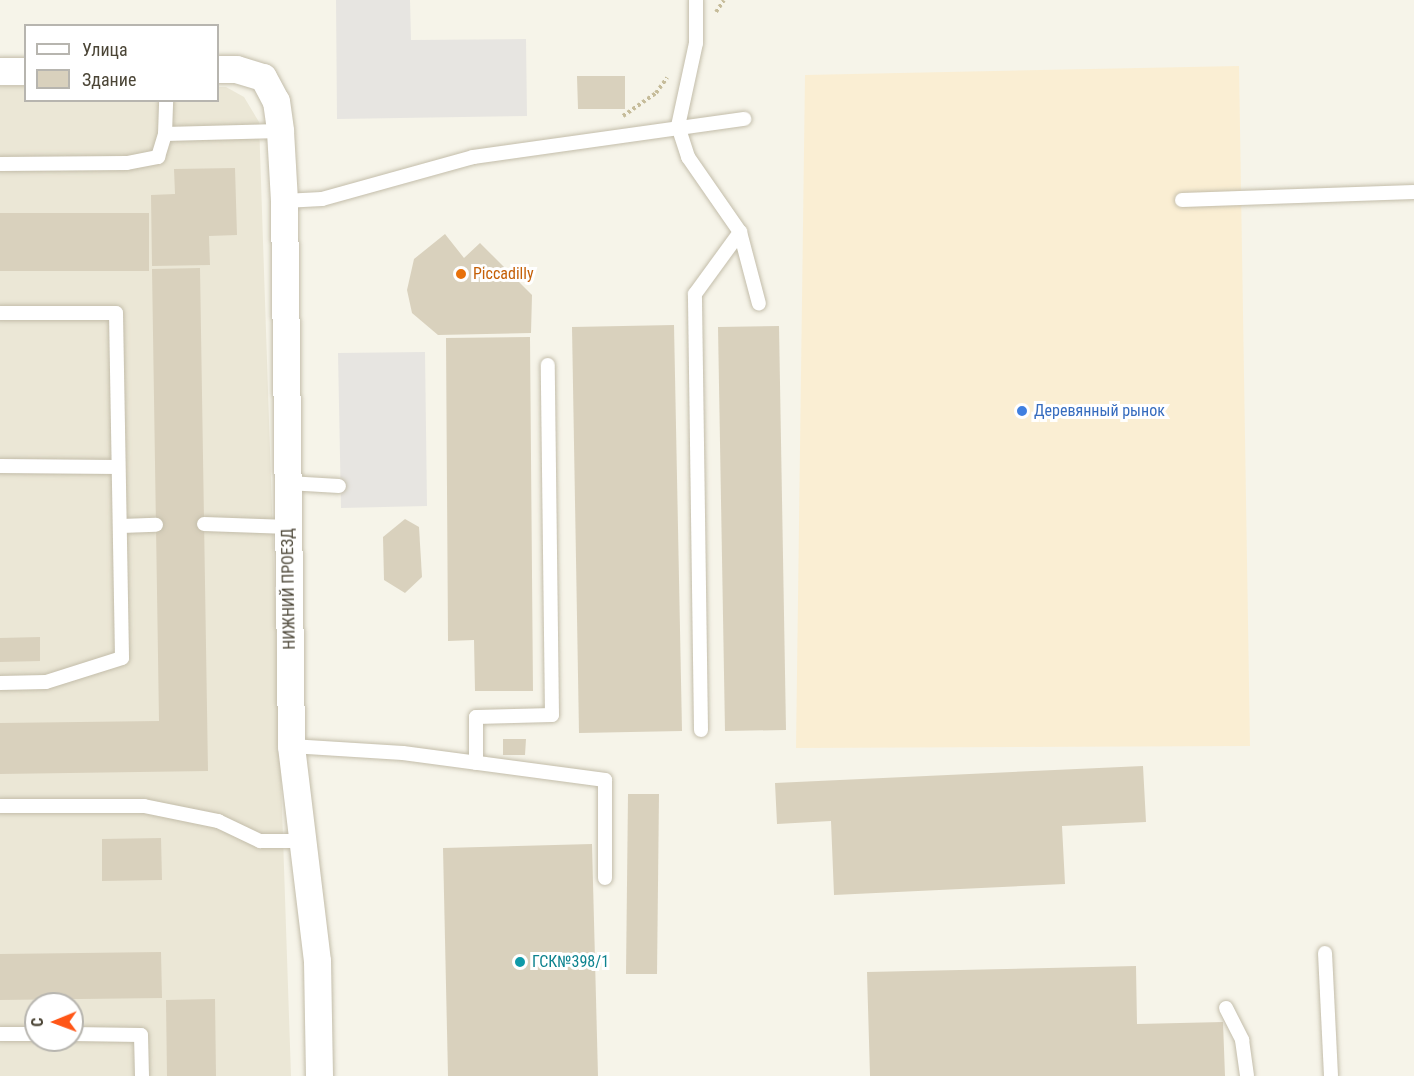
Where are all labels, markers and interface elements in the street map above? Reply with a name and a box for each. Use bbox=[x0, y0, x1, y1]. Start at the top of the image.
legend bbox=[24, 24, 219, 102]
text: Улица bbox=[82, 39, 128, 60]
text: Здание bbox=[82, 69, 136, 90]
place label: Piccadilly bbox=[473, 264, 534, 284]
marker: Piccadilly bbox=[454, 267, 468, 281]
place label: Деревянный рынок bbox=[1034, 401, 1165, 421]
marker: Деревянный рынок bbox=[1015, 404, 1029, 418]
street label: НИЖНИЙ ПРОЕЗД bbox=[278, 528, 300, 650]
place label: ГСК№398/1 bbox=[532, 952, 609, 972]
marker: ГСК№398/1 bbox=[513, 955, 527, 969]
north arrow bbox=[24, 992, 84, 1052]
text: С bbox=[28, 1018, 47, 1027]

